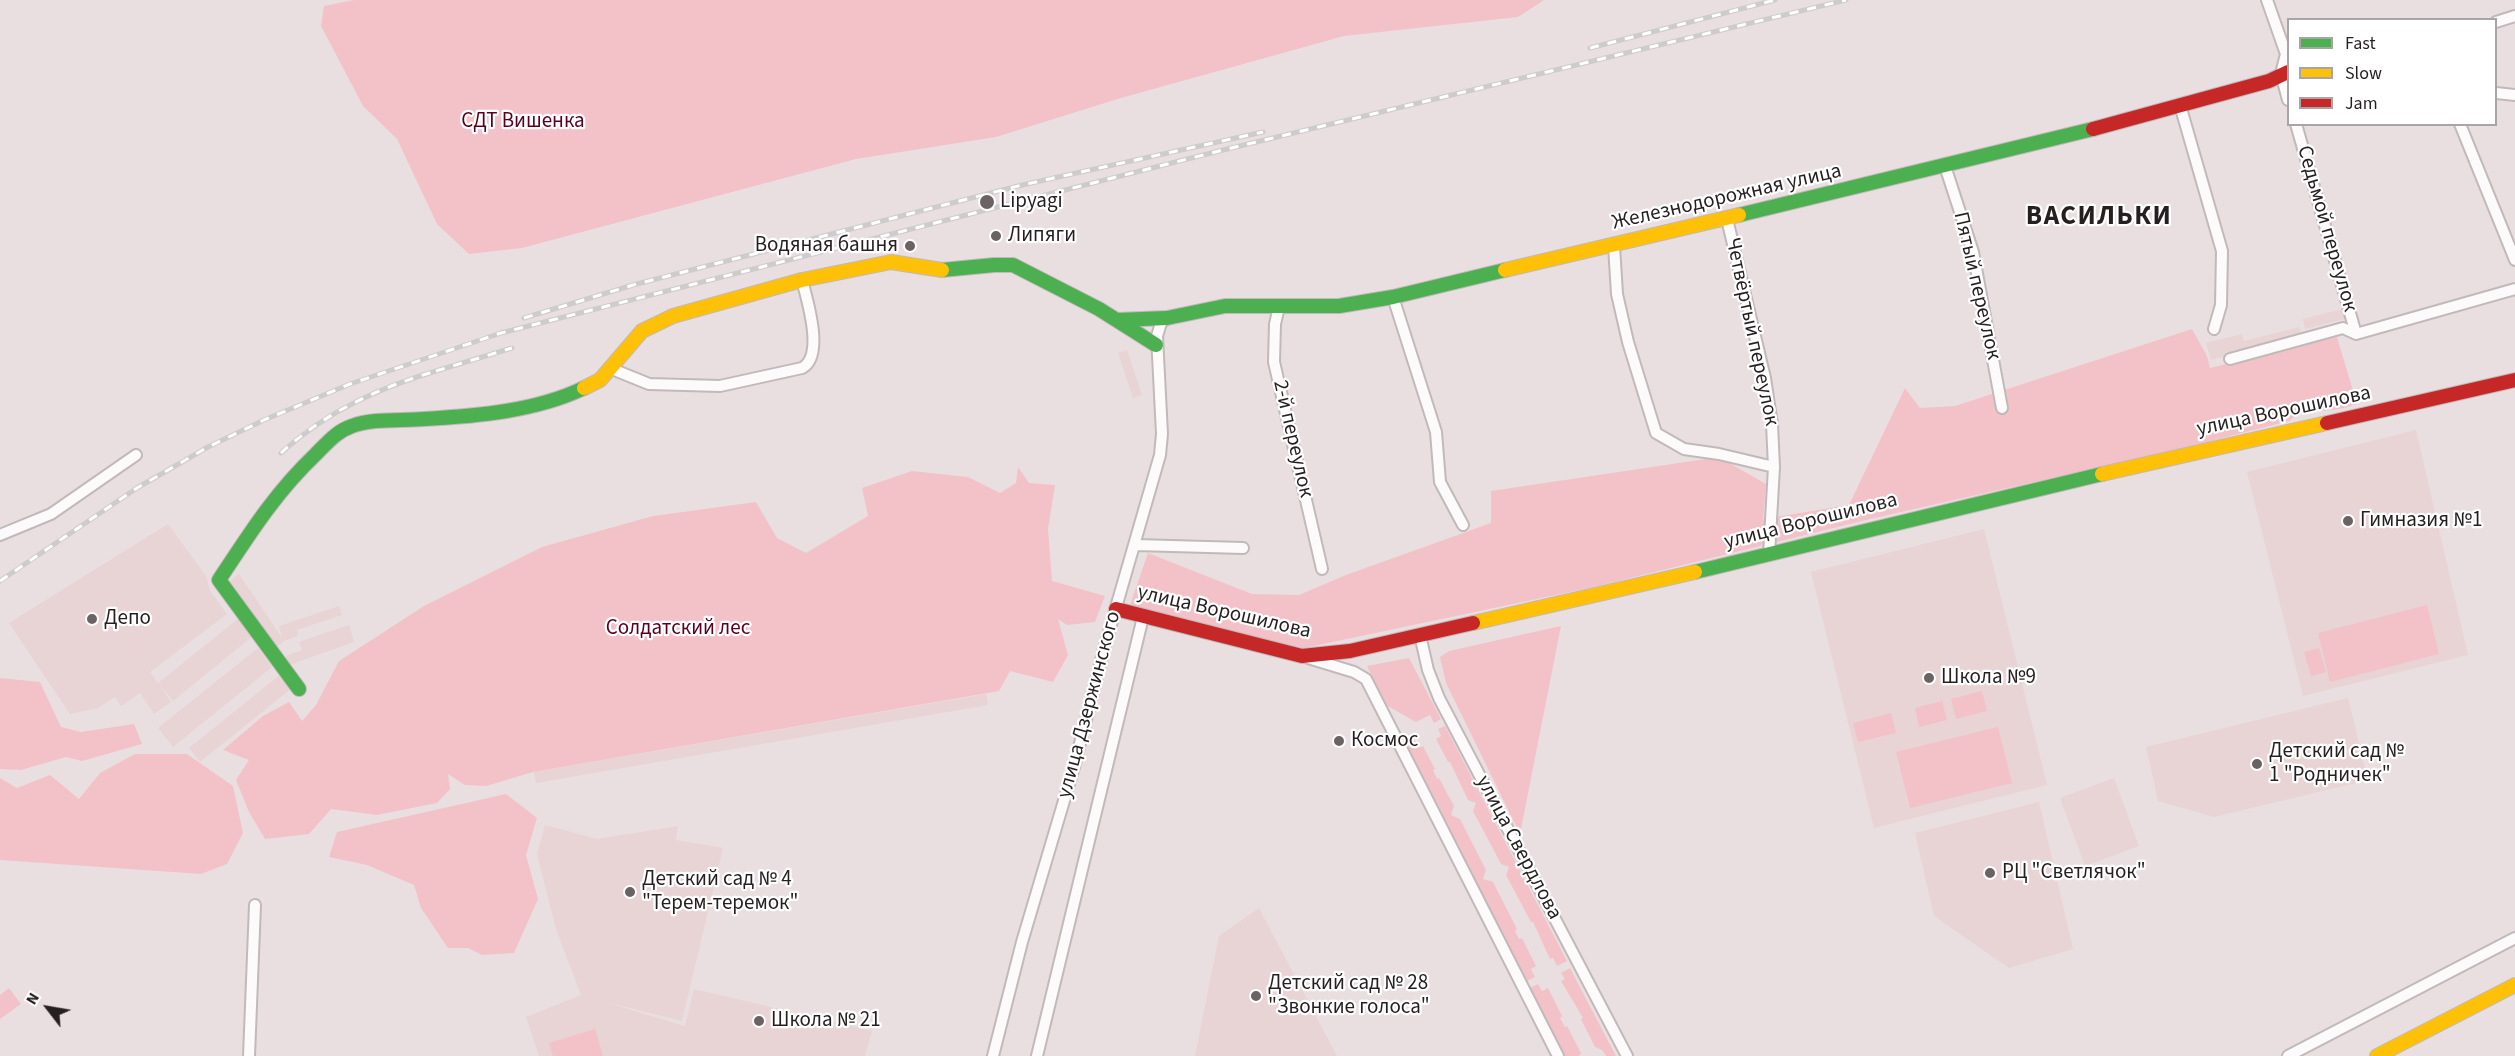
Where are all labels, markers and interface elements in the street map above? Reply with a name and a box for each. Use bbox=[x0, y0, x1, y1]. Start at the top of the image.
legend bbox=[2287, 18, 2497, 126]
text: Fast bbox=[2345, 31, 2376, 56]
text: Slow bbox=[2345, 61, 2382, 86]
text: Jam bbox=[2345, 91, 2378, 116]
park label: СДТ Вишенка bbox=[461, 109, 585, 135]
street label: Седьмой переулок bbox=[2290, 143, 2362, 315]
street label: Железнодорожная улица bbox=[1610, 159, 1844, 237]
place label: Lipyagi bbox=[1000, 189, 1063, 215]
marker: Lipyagi bbox=[978, 193, 996, 211]
district label: ВАСИЛЬКИ bbox=[2026, 202, 2172, 234]
street label: Пятый переулок bbox=[1947, 210, 2005, 362]
place label: Липяги bbox=[1008, 223, 1076, 249]
marker: Липяги bbox=[989, 229, 1003, 243]
place label: Водяная башня bbox=[755, 233, 898, 259]
street label: Четвёртый переулок bbox=[1719, 236, 1783, 428]
marker: Водяная башня bbox=[903, 239, 917, 253]
street label: 2-й переулок bbox=[1266, 378, 1318, 500]
street label: улица Ворошилова bbox=[2195, 381, 2373, 443]
street label: улица Ворошилова bbox=[1722, 488, 1900, 556]
place label: Гимназия №1 bbox=[2360, 508, 2482, 534]
marker: Гимназия №1 bbox=[2341, 514, 2355, 528]
street label: улица Ворошилова bbox=[1135, 581, 1313, 645]
place label: Депо bbox=[104, 606, 151, 632]
street label: улица Дзержинского bbox=[1053, 609, 1127, 801]
marker: Депо bbox=[85, 612, 99, 626]
park label: Солдатский лес bbox=[606, 616, 750, 642]
place label: Школа №9 bbox=[1941, 665, 2036, 691]
marker: Школа №9 bbox=[1922, 671, 1936, 685]
place label: Космос bbox=[1351, 728, 1418, 754]
marker: Космос bbox=[1332, 734, 1346, 748]
place label: Детский сад № 1 "Родничек" bbox=[2269, 739, 2404, 789]
marker: Детский сад № 1 "Родничек" bbox=[2250, 757, 2264, 771]
street label: улица Свердлова bbox=[1469, 772, 1567, 924]
place label: РЦ "Светлячок" bbox=[2002, 860, 2146, 886]
marker: РЦ "Светлячок" bbox=[1983, 866, 1997, 880]
place label: Детский сад № 4 "Терем-теремок" bbox=[642, 867, 798, 917]
marker: Детский сад № 4 "Терем-теремок" bbox=[623, 885, 637, 899]
place label: Детский сад № 28 "Звонкие голоса" bbox=[1268, 971, 1430, 1021]
north arrow bbox=[18, 978, 78, 1038]
text: N bbox=[20, 989, 45, 1009]
marker: Детский сад № 28 "Звонкие голоса" bbox=[1249, 989, 1263, 1003]
place label: Школа № 21 bbox=[771, 1008, 881, 1034]
marker: Школа № 21 bbox=[752, 1014, 766, 1028]

